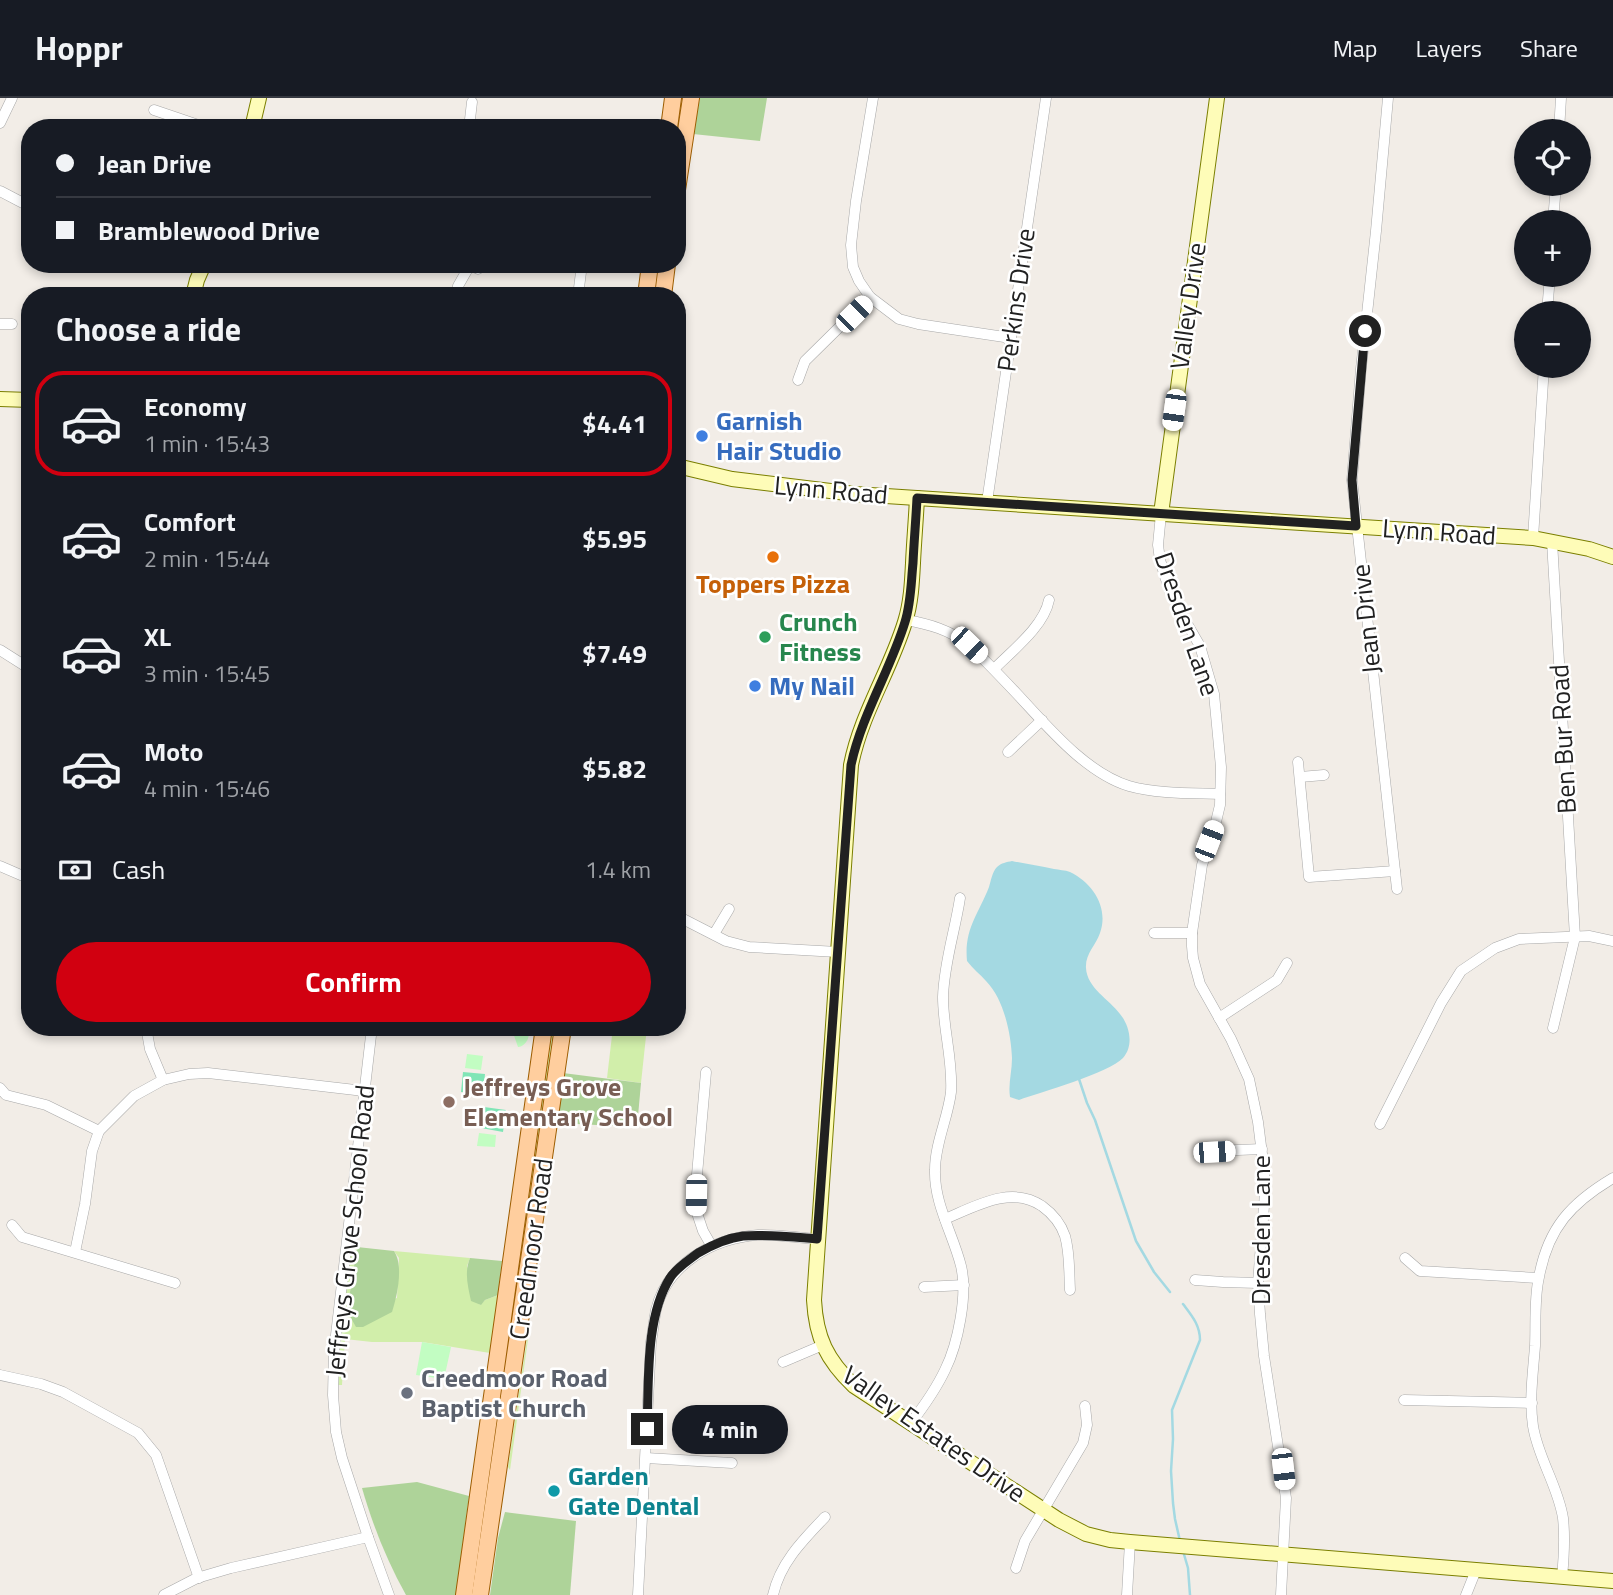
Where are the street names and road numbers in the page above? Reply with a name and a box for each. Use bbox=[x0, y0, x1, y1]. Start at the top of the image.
street label: Perkins Drive bbox=[986, 226, 1045, 374]
street label: Valley Drive bbox=[1159, 240, 1216, 372]
street label: Lynn Road bbox=[773, 465, 889, 514]
street label: Lynn Road bbox=[1381, 508, 1497, 555]
street label: Dresden Lane bbox=[1145, 547, 1230, 701]
street label: Jean Drive bbox=[1340, 562, 1391, 676]
street label: Ben Bur Road bbox=[1539, 663, 1586, 815]
street label: Jeffreys Grove School Road bbox=[315, 1083, 384, 1379]
street label: Dresden Lane bbox=[1241, 1155, 1280, 1305]
street label: Creedmoor Road bbox=[498, 1156, 563, 1342]
street label: Valley Estates Drive bbox=[835, 1356, 1034, 1512]

